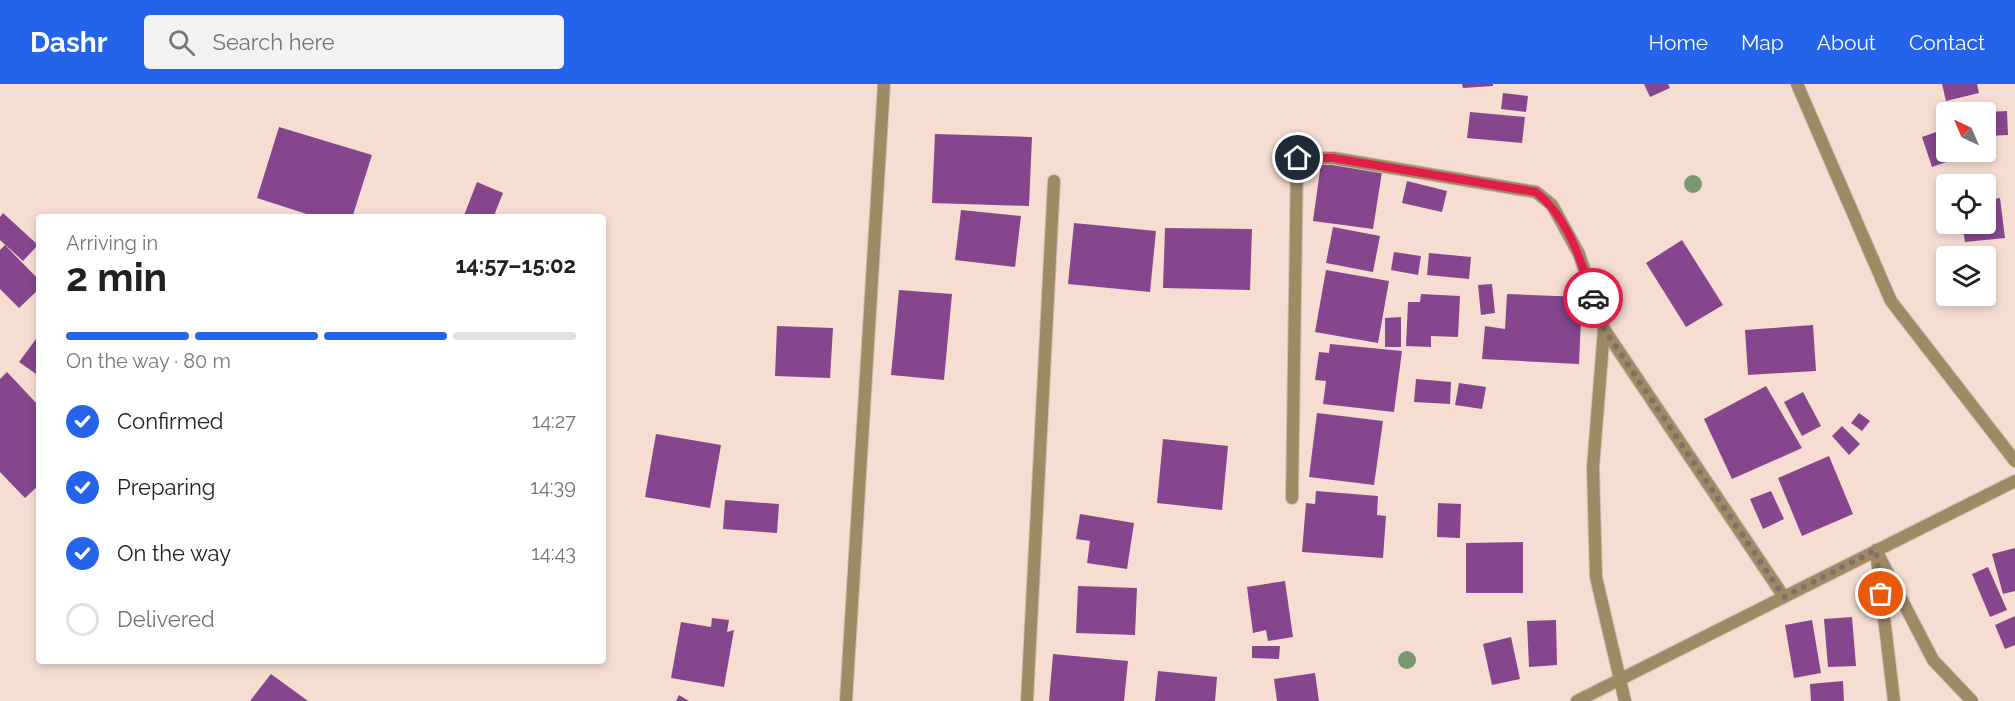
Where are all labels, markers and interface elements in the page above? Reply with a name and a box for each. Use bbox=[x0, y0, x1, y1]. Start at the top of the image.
search box bbox=[144, 15, 564, 69]
text: Dashr bbox=[30, 26, 108, 59]
icon: search bbox=[165, 26, 198, 59]
text: Search here bbox=[213, 29, 335, 55]
text: Home bbox=[1649, 30, 1708, 55]
text: Map bbox=[1741, 30, 1784, 55]
text: About bbox=[1817, 30, 1876, 55]
text: Contact bbox=[1909, 30, 1985, 55]
north arrow bbox=[1936, 102, 1996, 162]
map controls bbox=[1936, 102, 1996, 306]
pin bbox=[1272, 132, 1323, 183]
icon: home bbox=[1281, 141, 1314, 174]
button: locate bbox=[1936, 174, 1996, 234]
text: Arriving in bbox=[66, 231, 158, 255]
button: layers bbox=[1936, 246, 1996, 306]
text: 14:57–15:02 bbox=[455, 252, 576, 278]
text: 2 min bbox=[66, 254, 167, 300]
courier bbox=[1563, 268, 1623, 328]
icon: car bbox=[1577, 282, 1610, 315]
text: On the way · 80 m bbox=[66, 349, 231, 373]
icon: check bbox=[66, 405, 99, 438]
text: Confirmed bbox=[117, 408, 224, 434]
text: 14:27 bbox=[532, 409, 576, 433]
icon: check bbox=[66, 471, 99, 504]
text: Preparing bbox=[117, 474, 215, 500]
text: 14:39 bbox=[530, 475, 576, 499]
icon: check bbox=[66, 537, 99, 570]
text: On the way bbox=[117, 540, 231, 566]
text: 14:43 bbox=[531, 541, 576, 565]
pin bbox=[1855, 568, 1906, 619]
icon: bag bbox=[1864, 577, 1897, 610]
text: Delivered bbox=[117, 606, 215, 632]

